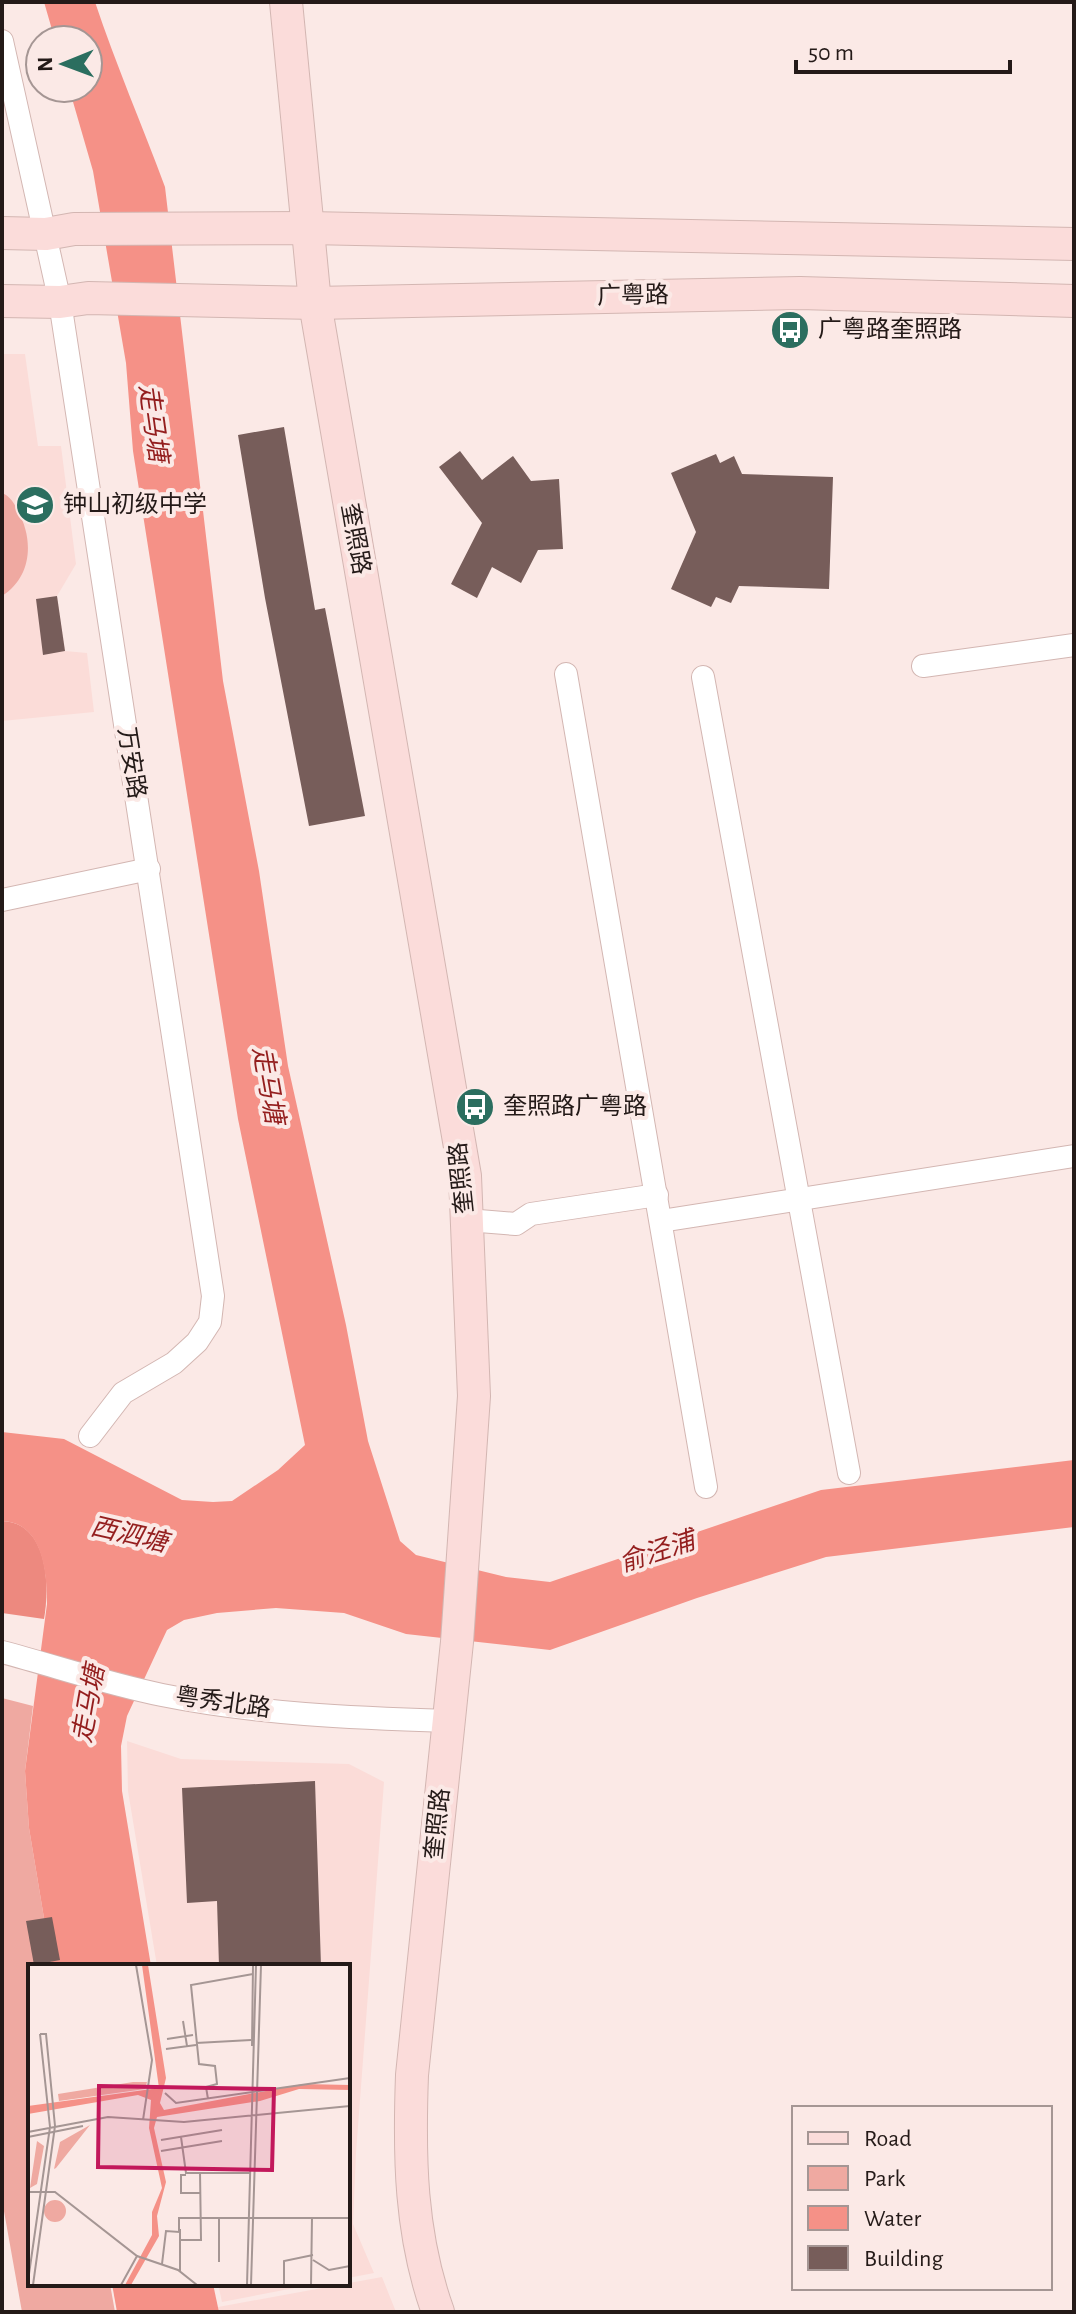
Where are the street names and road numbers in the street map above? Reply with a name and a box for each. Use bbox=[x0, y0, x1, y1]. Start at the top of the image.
street label: 广粤路 bbox=[597, 281, 669, 309]
street label: 奎照路 bbox=[337, 501, 375, 577]
street label: 万安路 bbox=[114, 725, 150, 800]
street label: 奎照路 bbox=[444, 1141, 478, 1215]
street label: 粤秀北路 bbox=[174, 1682, 272, 1722]
street label: 奎照路 bbox=[420, 1787, 454, 1861]

